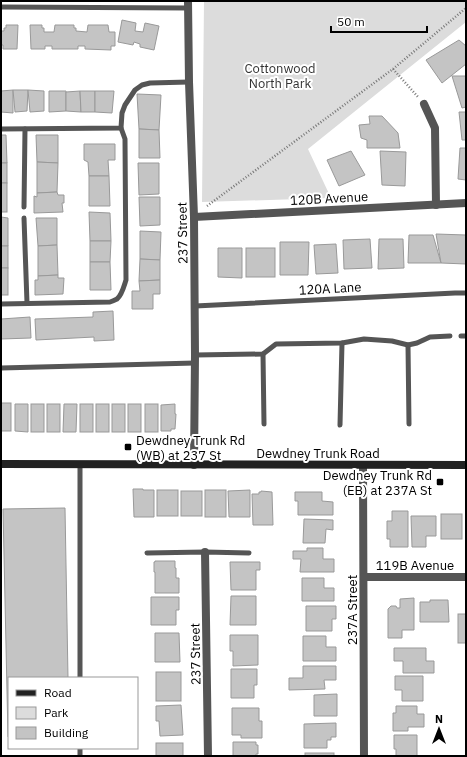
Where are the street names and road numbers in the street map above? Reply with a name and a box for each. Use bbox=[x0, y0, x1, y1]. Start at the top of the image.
street label: 120B Avenue bbox=[289, 188, 369, 209]
street label: 237 Street bbox=[173, 202, 192, 264]
street label: 120A Lane bbox=[298, 278, 362, 299]
street label: Dewdney Trunk Road bbox=[256, 445, 380, 462]
street label: 119B Avenue bbox=[376, 557, 454, 574]
street label: 237A Street bbox=[344, 575, 361, 645]
street label: 237 Street bbox=[186, 623, 205, 685]

